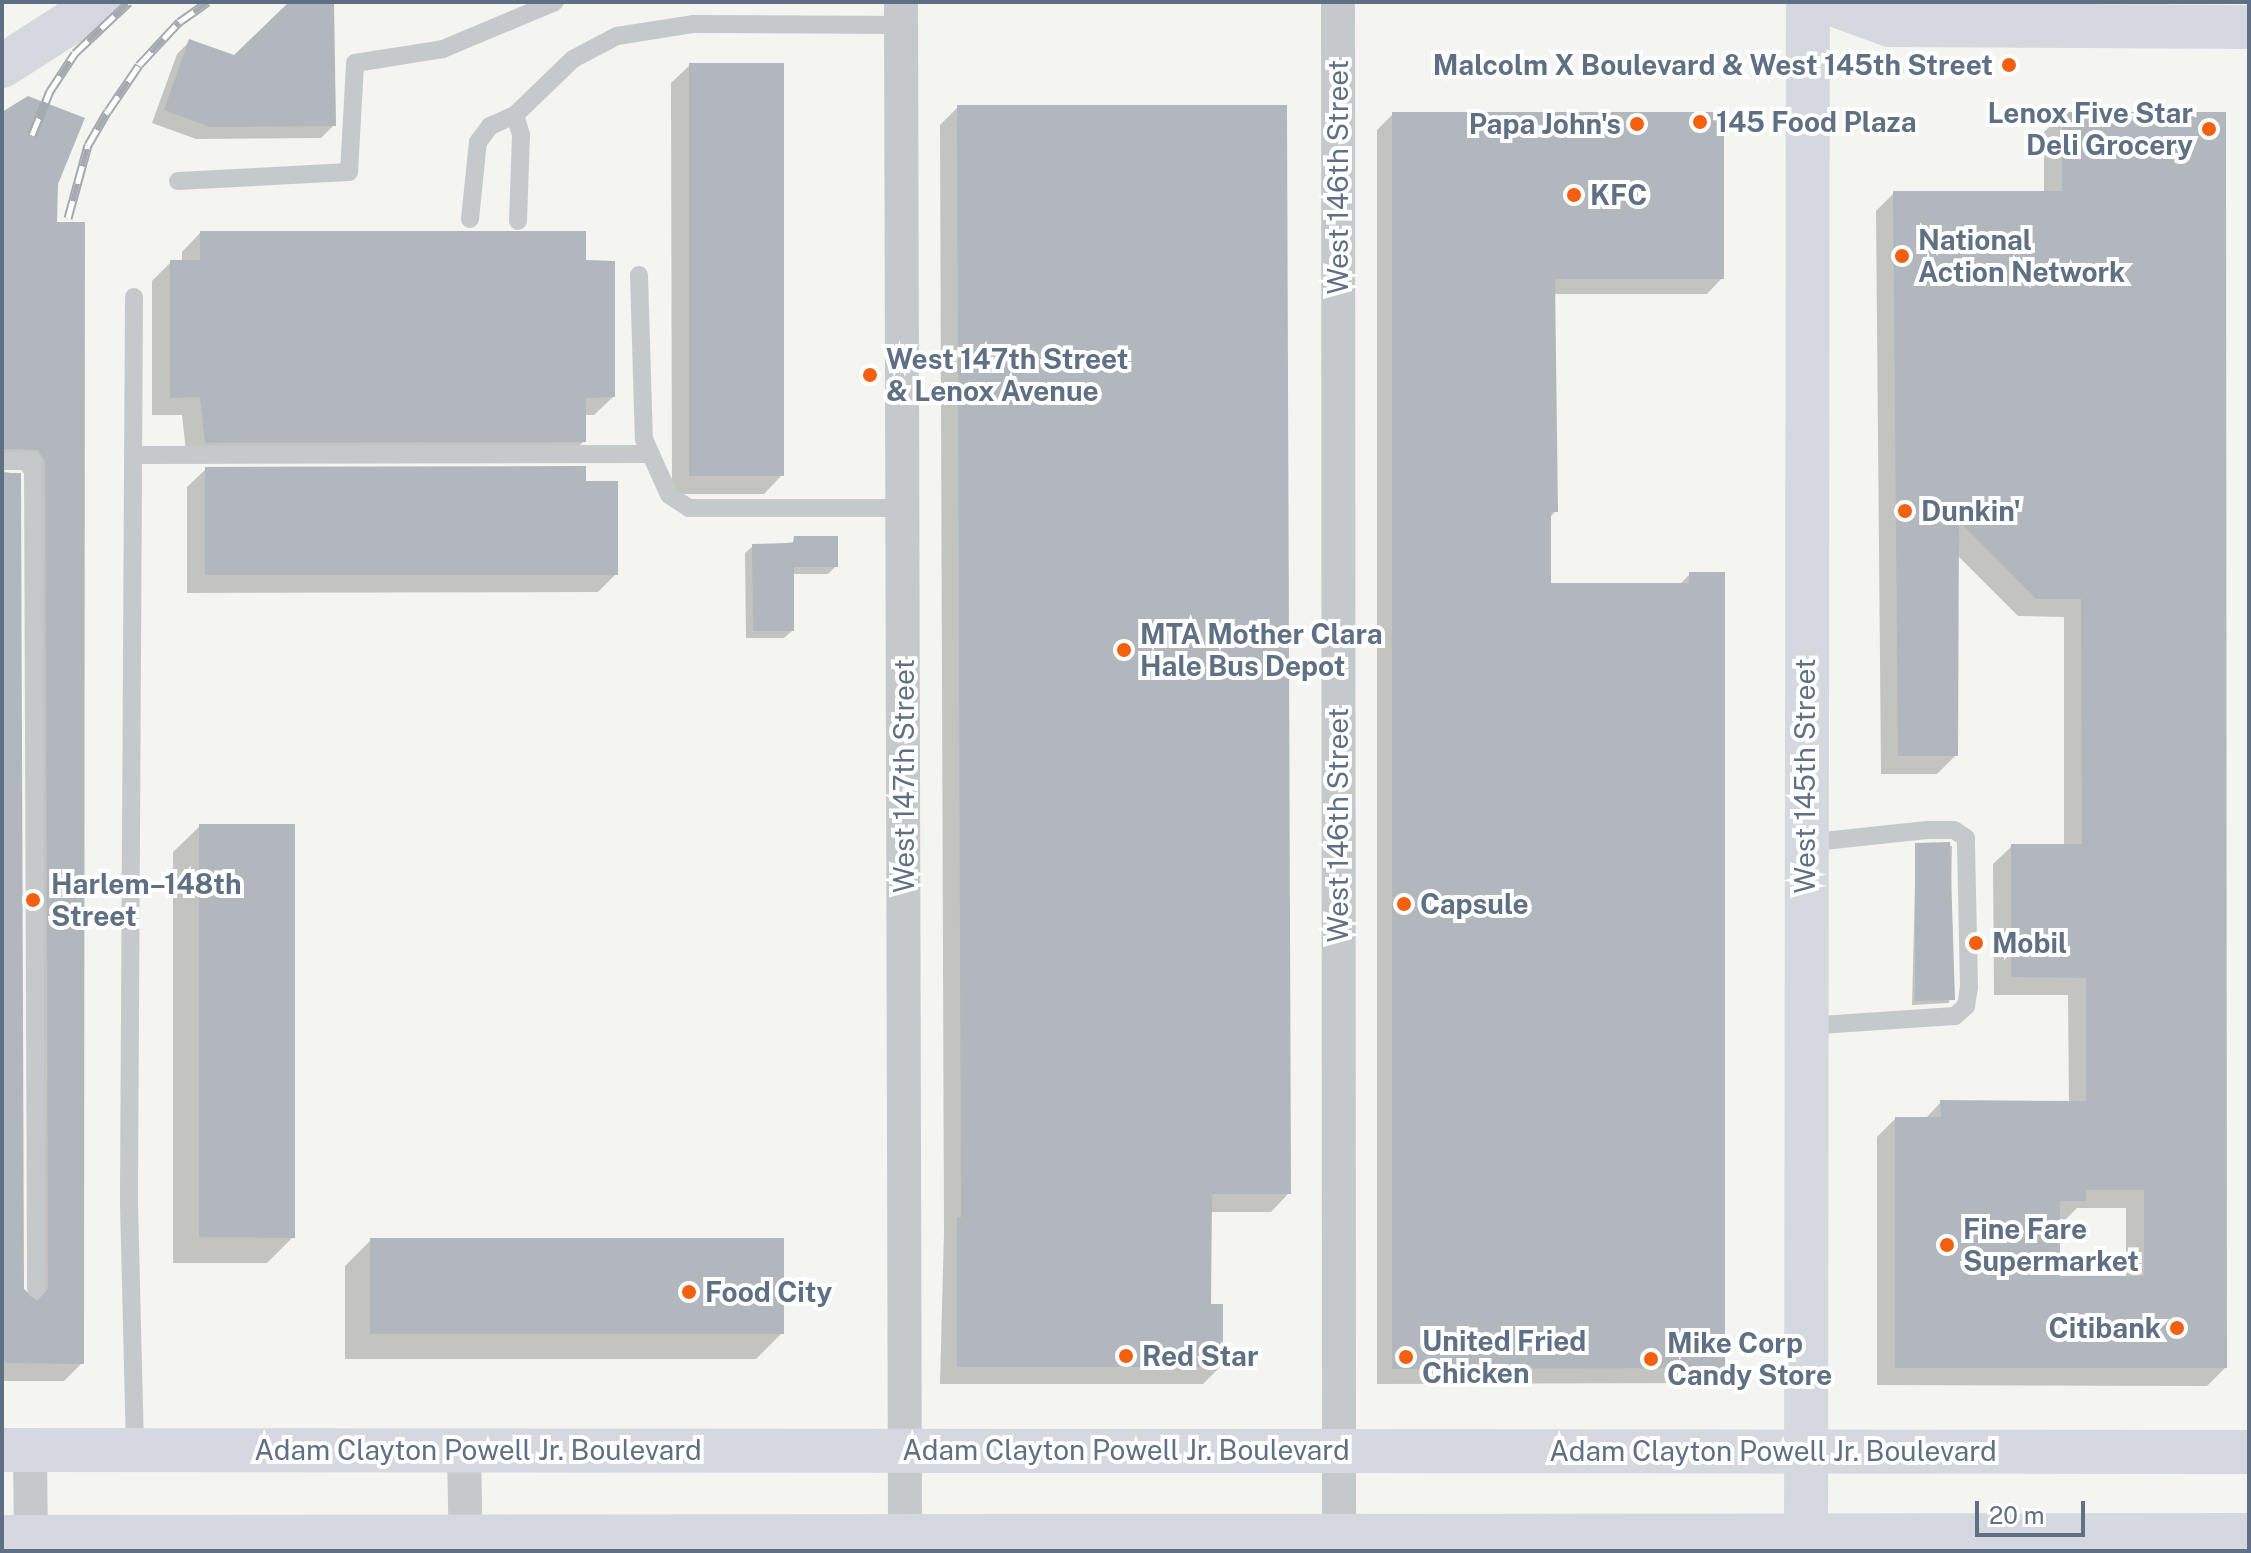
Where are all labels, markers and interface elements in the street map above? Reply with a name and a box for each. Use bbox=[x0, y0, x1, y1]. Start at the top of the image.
place label: Malcolm X Boulevard & West 145th Street bbox=[1432, 48, 1993, 82]
marker: Malcolm X Boulevard & West 145th Street bbox=[2000, 56, 2018, 74]
street label: West 146th Street bbox=[1321, 60, 1355, 294]
place label: Lenox Five Star Deli Grocery bbox=[1987, 96, 2193, 162]
place label: 145 Food Plaza bbox=[1716, 105, 1917, 139]
place label: Papa John's bbox=[1469, 107, 1621, 141]
marker: 145 Food Plaza bbox=[1691, 113, 1709, 131]
marker: Papa John's bbox=[1628, 115, 1646, 133]
marker: Lenox Five Star Deli Grocery bbox=[2200, 120, 2218, 138]
place label: KFC bbox=[1590, 178, 1647, 212]
marker: KFC bbox=[1565, 186, 1583, 204]
place label: National Action Network bbox=[1918, 223, 2125, 289]
marker: National Action Network bbox=[1893, 247, 1911, 265]
place label: West 147th Street & Lenox Avenue bbox=[886, 342, 1128, 408]
marker: West 147th Street & Lenox Avenue bbox=[861, 366, 879, 384]
place label: Dunkin' bbox=[1921, 494, 2021, 528]
marker: Dunkin' bbox=[1896, 502, 1914, 520]
place label: MTA Mother Clara Hale Bus Depot bbox=[1140, 617, 1382, 683]
marker: MTA Mother Clara Hale Bus Depot bbox=[1115, 641, 1133, 659]
street label: West 145th Street bbox=[1788, 658, 1822, 894]
street label: West 147th Street bbox=[887, 659, 921, 893]
street label: West 146th Street bbox=[1321, 708, 1355, 942]
place label: Harlem–148th Street bbox=[51, 867, 242, 933]
place label: Capsule bbox=[1420, 887, 1529, 921]
marker: Harlem–148th Street bbox=[22, 889, 44, 911]
marker: Capsule bbox=[1395, 895, 1413, 913]
place label: Mobil bbox=[1992, 926, 2067, 960]
marker: Mobil bbox=[1967, 934, 1985, 952]
place label: Fine Fare Supermarket bbox=[1963, 1212, 2139, 1278]
marker: Fine Fare Supermarket bbox=[1938, 1236, 1956, 1254]
place label: Food City bbox=[705, 1275, 832, 1309]
marker: Food City bbox=[680, 1283, 698, 1301]
place label: Citibank bbox=[2049, 1311, 2161, 1345]
marker: Citibank bbox=[2168, 1319, 2186, 1337]
place label: United Fried Chicken bbox=[1422, 1324, 1586, 1390]
place label: Mike Corp Candy Store bbox=[1667, 1326, 1832, 1392]
place label: Red Star bbox=[1142, 1339, 1258, 1373]
marker: Red Star bbox=[1117, 1347, 1135, 1365]
marker: United Fried Chicken bbox=[1397, 1348, 1415, 1366]
marker: Mike Corp Candy Store bbox=[1642, 1350, 1660, 1368]
street label: Adam Clayton Powell Jr. Boulevard bbox=[254, 1433, 702, 1467]
street label: Adam Clayton Powell Jr. Boulevard bbox=[902, 1433, 1350, 1467]
street label: Adam Clayton Powell Jr. Boulevard bbox=[1549, 1434, 1997, 1468]
scale bar bbox=[1979, 1485, 2089, 1535]
text: 20 m bbox=[1989, 1501, 2045, 1529]

